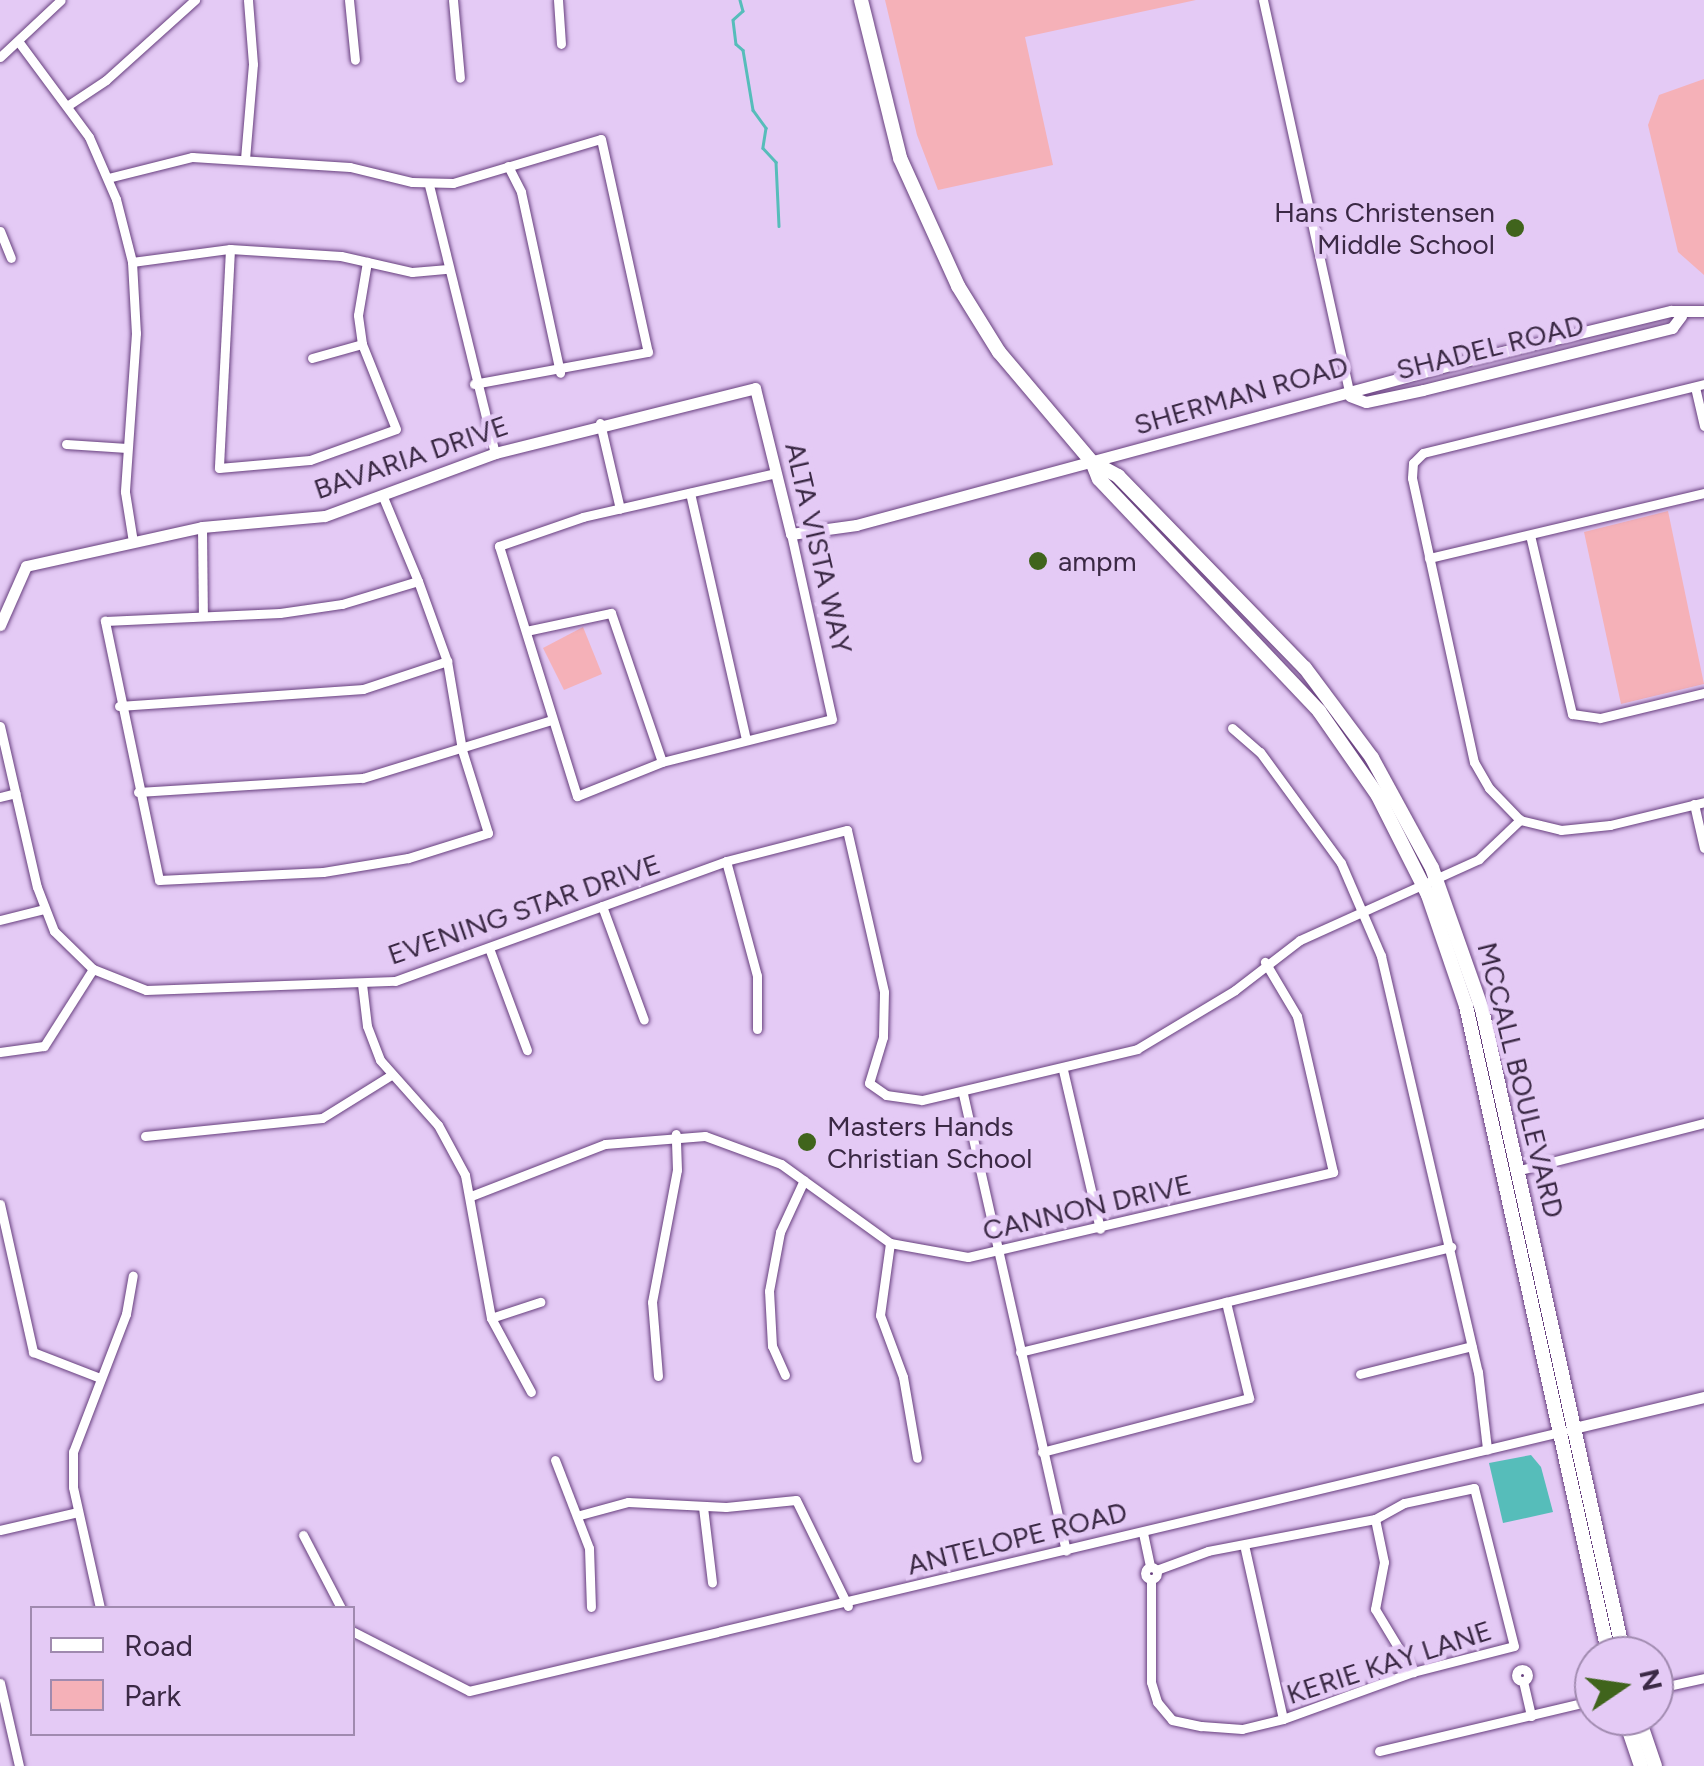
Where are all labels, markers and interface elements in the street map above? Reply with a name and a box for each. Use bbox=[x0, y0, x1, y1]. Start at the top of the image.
place label: Hans Christensen Middle School bbox=[1274, 195, 1495, 261]
marker: Hans Christensen Middle School bbox=[1504, 217, 1526, 239]
street label: SHADEL ROAD bbox=[1393, 307, 1587, 387]
street label: SHERMAN ROAD bbox=[1130, 348, 1352, 442]
street label: BAVARIA DRIVE bbox=[309, 408, 513, 506]
street label: ALTA VISTA WAY bbox=[778, 439, 860, 657]
place label: ampm bbox=[1058, 544, 1136, 578]
marker: ampm bbox=[1027, 550, 1049, 572]
street label: EVENING STAR DRIVE bbox=[383, 847, 665, 971]
street label: MCCALL BOULEVARD bbox=[1470, 939, 1572, 1221]
place label: Masters Hands Christian School bbox=[827, 1109, 1032, 1175]
marker: Masters Hands Christian School bbox=[796, 1131, 818, 1153]
street label: CANNON DRIVE bbox=[979, 1167, 1195, 1247]
street label: ANTELOPE ROAD bbox=[903, 1494, 1131, 1582]
legend bbox=[30, 1606, 355, 1736]
street label: KERIE KAY LANE bbox=[1282, 1613, 1496, 1711]
text: Road bbox=[124, 1627, 193, 1664]
north arrow bbox=[1574, 1636, 1674, 1736]
text: N bbox=[1632, 1665, 1670, 1694]
text: Park bbox=[124, 1677, 181, 1714]

